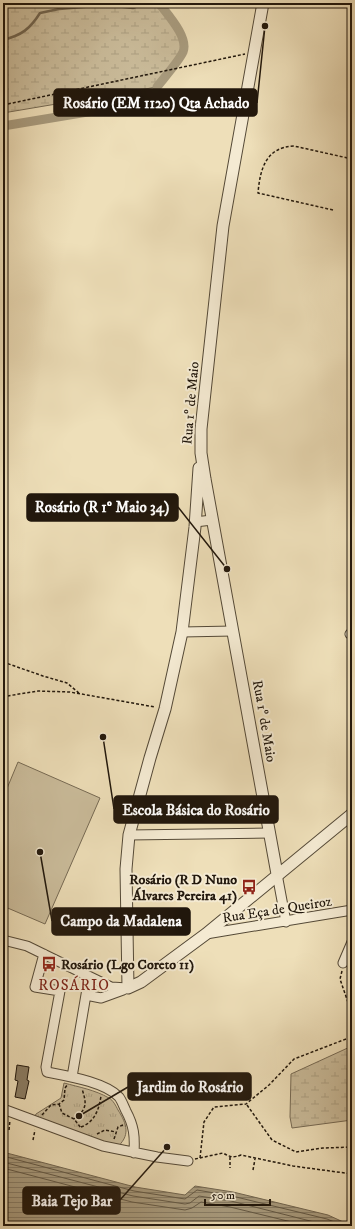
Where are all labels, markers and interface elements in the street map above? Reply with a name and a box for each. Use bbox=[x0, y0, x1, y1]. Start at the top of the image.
callout: Rosário (EM 1120) Qta Achado bbox=[54, 89, 257, 116]
text: Rosário (EM 1120) Qta Achado bbox=[63, 94, 250, 113]
street label: Rua 1º de Maio bbox=[178, 361, 204, 445]
callout: Rosário (R 1º Maio 34) bbox=[27, 494, 178, 521]
text: Rosário (R 1º Maio 34) bbox=[35, 498, 169, 517]
street label: Rua 1º de Maio bbox=[248, 679, 280, 764]
callout: Escola Básica do Rosário bbox=[114, 796, 278, 823]
text: Escola Básica do Rosário bbox=[122, 801, 270, 820]
place label: Rosário (R D Nuno Álvares Pereira 41) bbox=[129, 871, 237, 905]
bus stop icon: Rosário (R D Nuno Álvares Pereira 41) bbox=[240, 878, 258, 896]
street label: Rua Eça de Queiroz bbox=[221, 892, 333, 928]
callout: Campo da Madalena bbox=[52, 908, 190, 935]
text: Campo da Madalena bbox=[60, 912, 182, 931]
bus stop icon: Rosário (Lgo Coreto 11) bbox=[40, 955, 58, 973]
place label: Rosário (Lgo Coreto 11) bbox=[61, 956, 194, 974]
district label: ROSÁRIO bbox=[38, 975, 110, 995]
callout: Jardim do Rosário bbox=[128, 1073, 251, 1100]
text: Jardim do Rosário bbox=[135, 1078, 244, 1097]
scale bar bbox=[205, 1181, 270, 1207]
callout: Baia Tejo Bar bbox=[23, 1187, 120, 1214]
text: 50 m bbox=[211, 1188, 235, 1203]
text: Baia Tejo Bar bbox=[32, 1192, 113, 1211]

